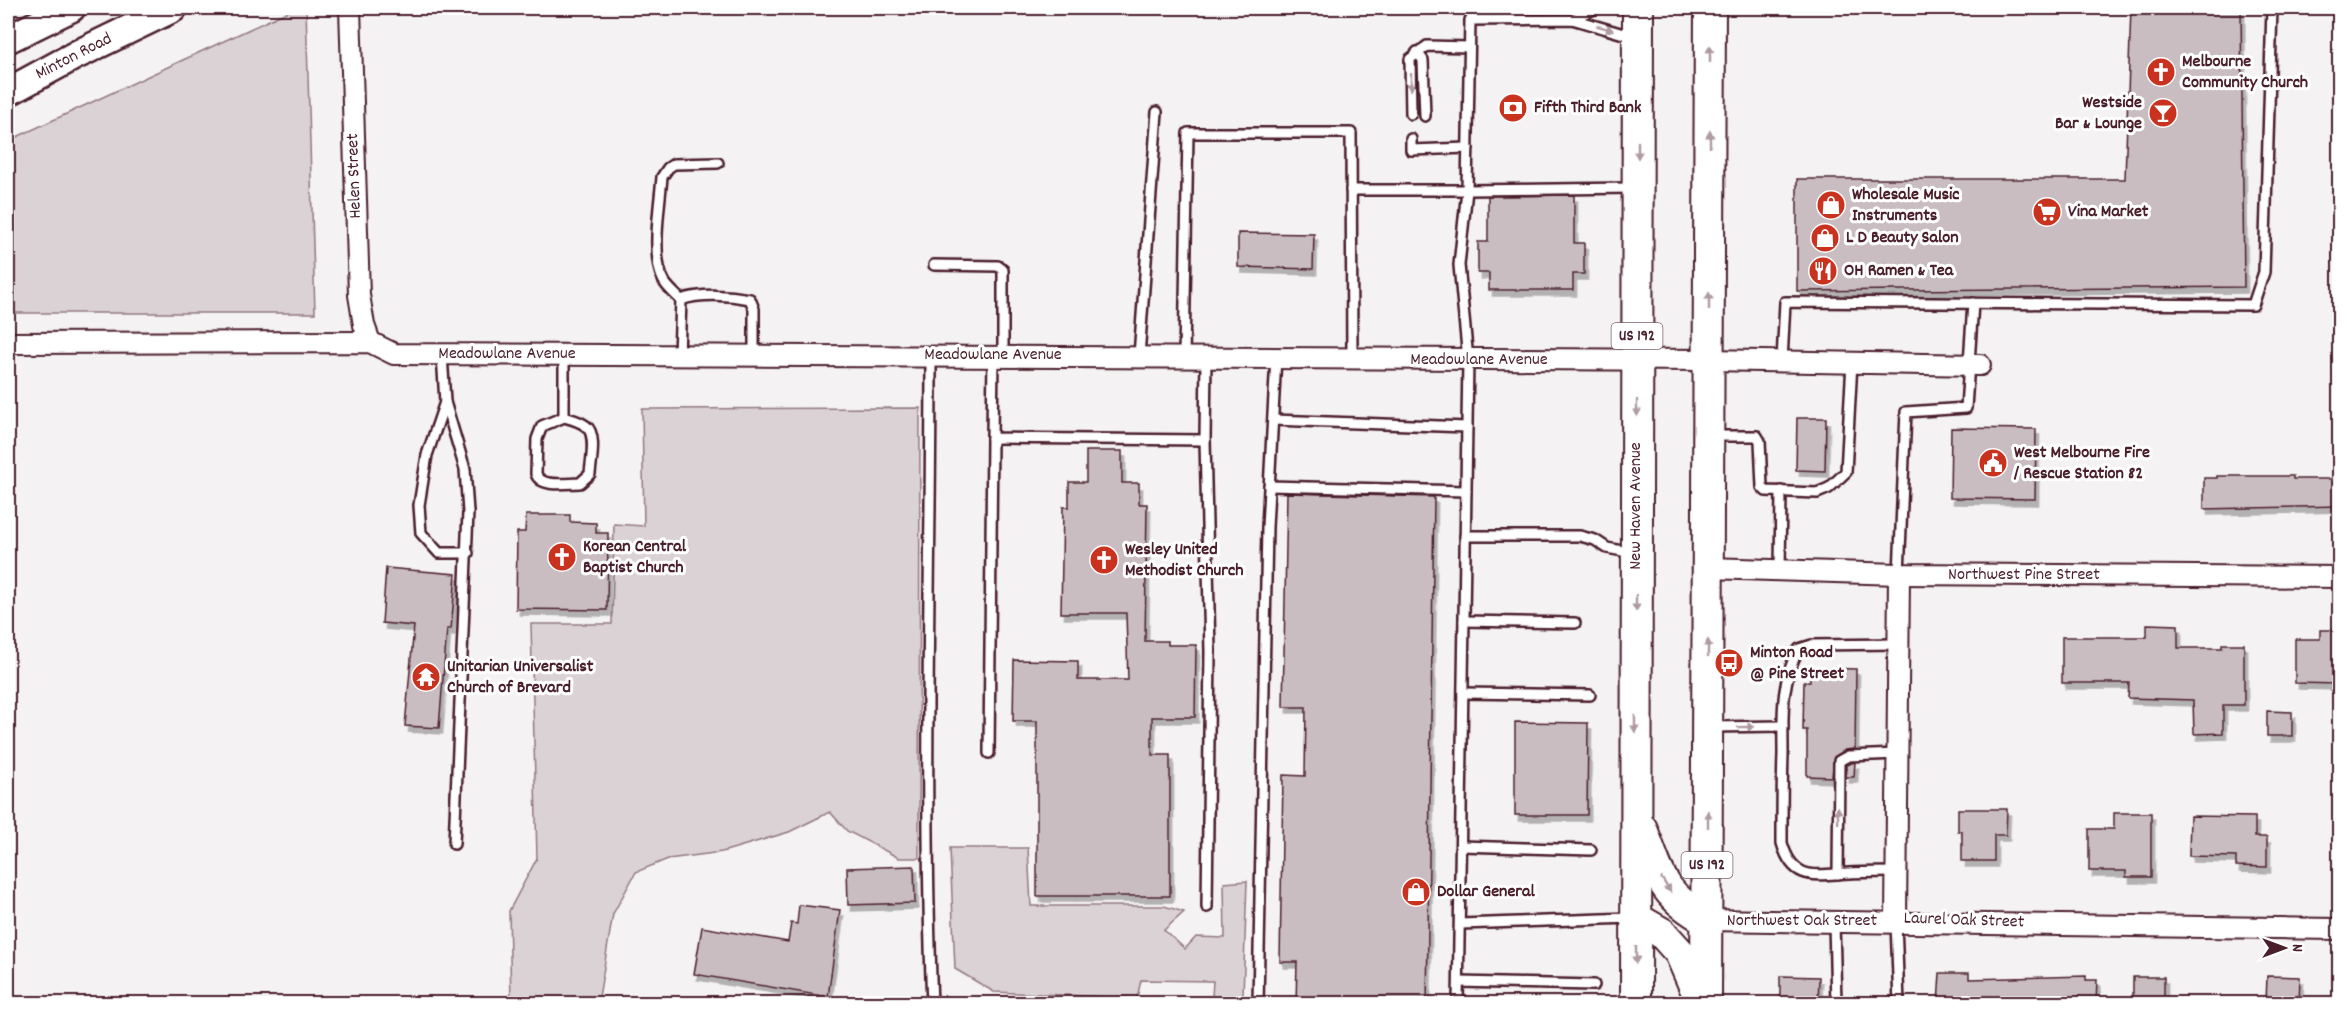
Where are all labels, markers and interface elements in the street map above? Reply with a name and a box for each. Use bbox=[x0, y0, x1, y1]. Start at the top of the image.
one-way arrow bbox=[1596, 24, 1614, 33]
street label: Minton Road bbox=[31, 27, 117, 87]
one-way arrow bbox=[1705, 45, 1715, 64]
place label: Melbourne Community Church bbox=[2182, 50, 2308, 96]
church icon: Melbourne Community Church bbox=[2145, 56, 2177, 88]
one-way arrow bbox=[1406, 72, 1416, 91]
place label: Westside Bar & Lounge bbox=[2055, 91, 2142, 137]
bank icon: Fifth Third Bank bbox=[1497, 92, 1529, 124]
place label: Fifth Third Bank bbox=[1534, 96, 1642, 121]
bar icon: Westside Bar & Lounge bbox=[2147, 97, 2179, 129]
one-way arrow bbox=[1705, 129, 1715, 148]
street label: Helen Street bbox=[341, 132, 369, 219]
one-way arrow bbox=[1633, 140, 1643, 159]
place label: Wholesale Music Instruments bbox=[1852, 183, 1960, 229]
shop icon: Wholesale Music Instruments bbox=[1815, 189, 1847, 221]
supermarket icon: Vina Market bbox=[2031, 196, 2063, 228]
place label: Vina Market bbox=[2068, 200, 2149, 225]
shop icon: L D Beauty Salon bbox=[1809, 222, 1841, 254]
place label: L D Beauty Salon bbox=[1846, 226, 1959, 251]
restaurant icon: OH Ramen & Tea bbox=[1807, 255, 1839, 287]
place label: OH Ramen & Tea bbox=[1844, 259, 1954, 284]
one-way arrow bbox=[1704, 292, 1714, 311]
road number: US 192 bbox=[1612, 323, 1662, 349]
street label: Meadowlane Avenue bbox=[438, 342, 576, 367]
street label: Meadowlane Avenue bbox=[924, 343, 1062, 368]
street label: Meadowlane Avenue bbox=[1410, 348, 1548, 373]
one-way arrow bbox=[1632, 398, 1642, 417]
place label: West Melbourne Fire / Rescue Station 82 bbox=[2013, 441, 2150, 487]
street label: New Haven Avenue bbox=[1624, 442, 1649, 570]
public building icon: West Melbourne Fire / Rescue Station 82 bbox=[1977, 447, 2009, 479]
place label: Korean Central Baptist Church bbox=[583, 535, 687, 581]
place label: Wesley United Methodist Church bbox=[1125, 538, 1244, 584]
church icon: Korean Central Baptist Church bbox=[546, 541, 578, 573]
church icon: Wesley United Methodist Church bbox=[1088, 544, 1120, 576]
street label: Northwest Pine Street bbox=[1948, 563, 2100, 588]
one-way arrow bbox=[1631, 593, 1641, 612]
one-way arrow bbox=[1703, 638, 1713, 657]
place label: Minton Road @ Pine Street bbox=[1750, 641, 1844, 687]
bus stop icon: Minton Road @ Pine Street bbox=[1713, 647, 1745, 679]
place label: Unitarian Universalist Church of Brevard bbox=[447, 655, 594, 701]
temple icon: Unitarian Universalist Church of Brevard bbox=[410, 661, 442, 693]
one-way arrow bbox=[1630, 714, 1640, 733]
one-way arrow bbox=[1736, 722, 1755, 732]
one-way arrow bbox=[1833, 806, 1843, 825]
one-way arrow bbox=[1703, 810, 1713, 829]
road number: US 192 bbox=[1682, 852, 1732, 878]
shop icon: Dollar General bbox=[1400, 876, 1432, 908]
one-way arrow bbox=[1661, 877, 1672, 894]
place label: Dollar General bbox=[1437, 880, 1535, 905]
street label: Laurel Oak Street bbox=[1903, 906, 2025, 936]
street label: Northwest Oak Street bbox=[1727, 909, 1878, 934]
north arrow bbox=[2254, 918, 2314, 978]
text: N bbox=[2285, 944, 2308, 952]
one-way arrow bbox=[1631, 945, 1641, 964]

